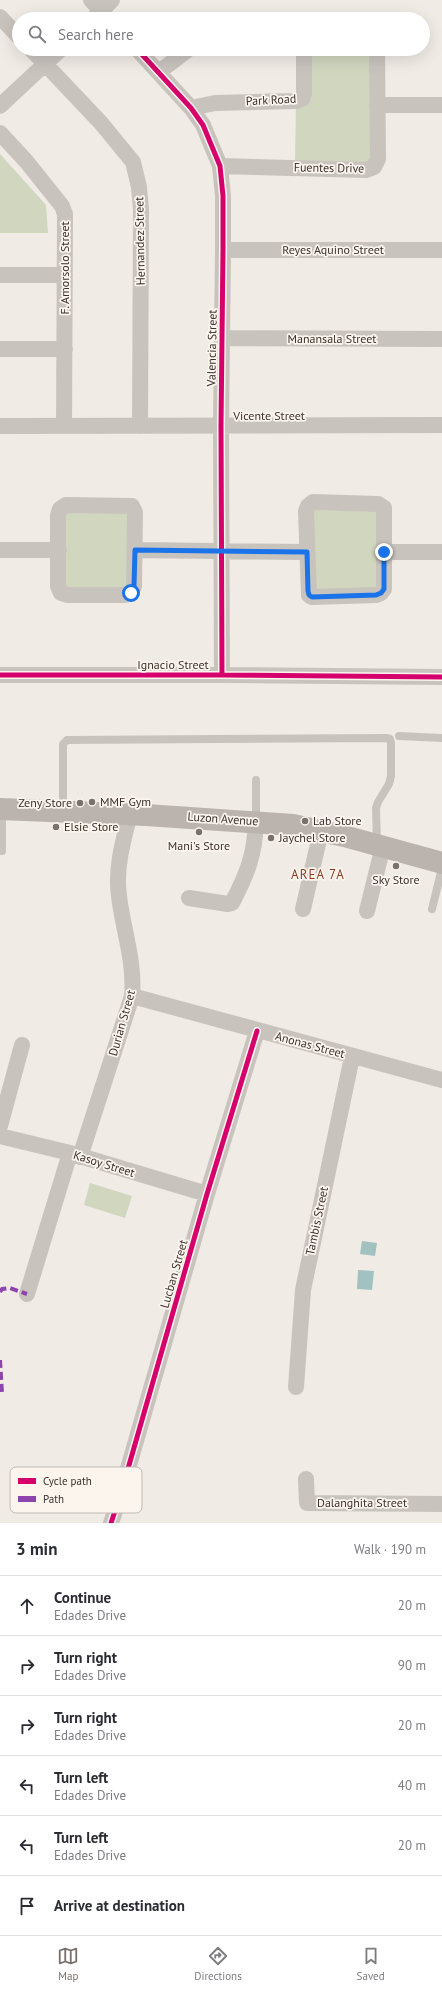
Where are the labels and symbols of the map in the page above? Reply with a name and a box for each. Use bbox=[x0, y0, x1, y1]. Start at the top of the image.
street label: Park Road bbox=[245, 91, 296, 108]
street label: Fuentes Drive bbox=[294, 159, 364, 176]
street label: Hernandez Street bbox=[131, 197, 148, 285]
street label: F. Amorsolo Street bbox=[57, 221, 72, 315]
street label: Reyes Aquino Street bbox=[282, 242, 384, 257]
street label: Valencia Street bbox=[203, 309, 220, 387]
street label: Manansala Street bbox=[288, 331, 376, 346]
street label: Vicente Street bbox=[232, 408, 305, 423]
route end bbox=[375, 543, 393, 561]
route start bbox=[122, 584, 140, 602]
street label: Ignacio Street bbox=[137, 657, 209, 672]
place label: MMF Gym bbox=[100, 794, 151, 809]
place label: Zeny Store bbox=[18, 795, 72, 810]
marker: MMF Gym bbox=[87, 797, 97, 807]
marker: Zeny Store bbox=[75, 798, 85, 808]
street label: Luzon Avenue bbox=[187, 809, 259, 828]
place label: Lab Store bbox=[313, 813, 362, 828]
marker: Lab Store bbox=[300, 816, 310, 826]
place label: Elsie Store bbox=[64, 819, 118, 834]
marker: Elsie Store bbox=[51, 822, 61, 832]
marker: Mani's Store bbox=[194, 827, 204, 837]
place label: Jaychel Store bbox=[278, 830, 346, 845]
marker: Jaychel Store bbox=[266, 833, 276, 843]
place label: Mani's Store bbox=[168, 838, 230, 853]
marker: Sky Store bbox=[391, 861, 401, 871]
district label: AREA 7A bbox=[291, 866, 345, 883]
place label: Sky Store bbox=[372, 872, 420, 887]
street label: Durian Street bbox=[105, 988, 138, 1058]
street label: Anonas Street bbox=[274, 1028, 347, 1061]
street label: Kasoy Street bbox=[72, 1147, 137, 1180]
street label: Tambis Street bbox=[302, 1185, 331, 1257]
street label: Lucban Street bbox=[157, 1238, 190, 1310]
legend bbox=[10, 1467, 142, 1513]
text: Cycle path bbox=[43, 1474, 92, 1488]
text: Path bbox=[43, 1492, 64, 1506]
street label: Dalanghita Street bbox=[317, 1495, 407, 1510]

